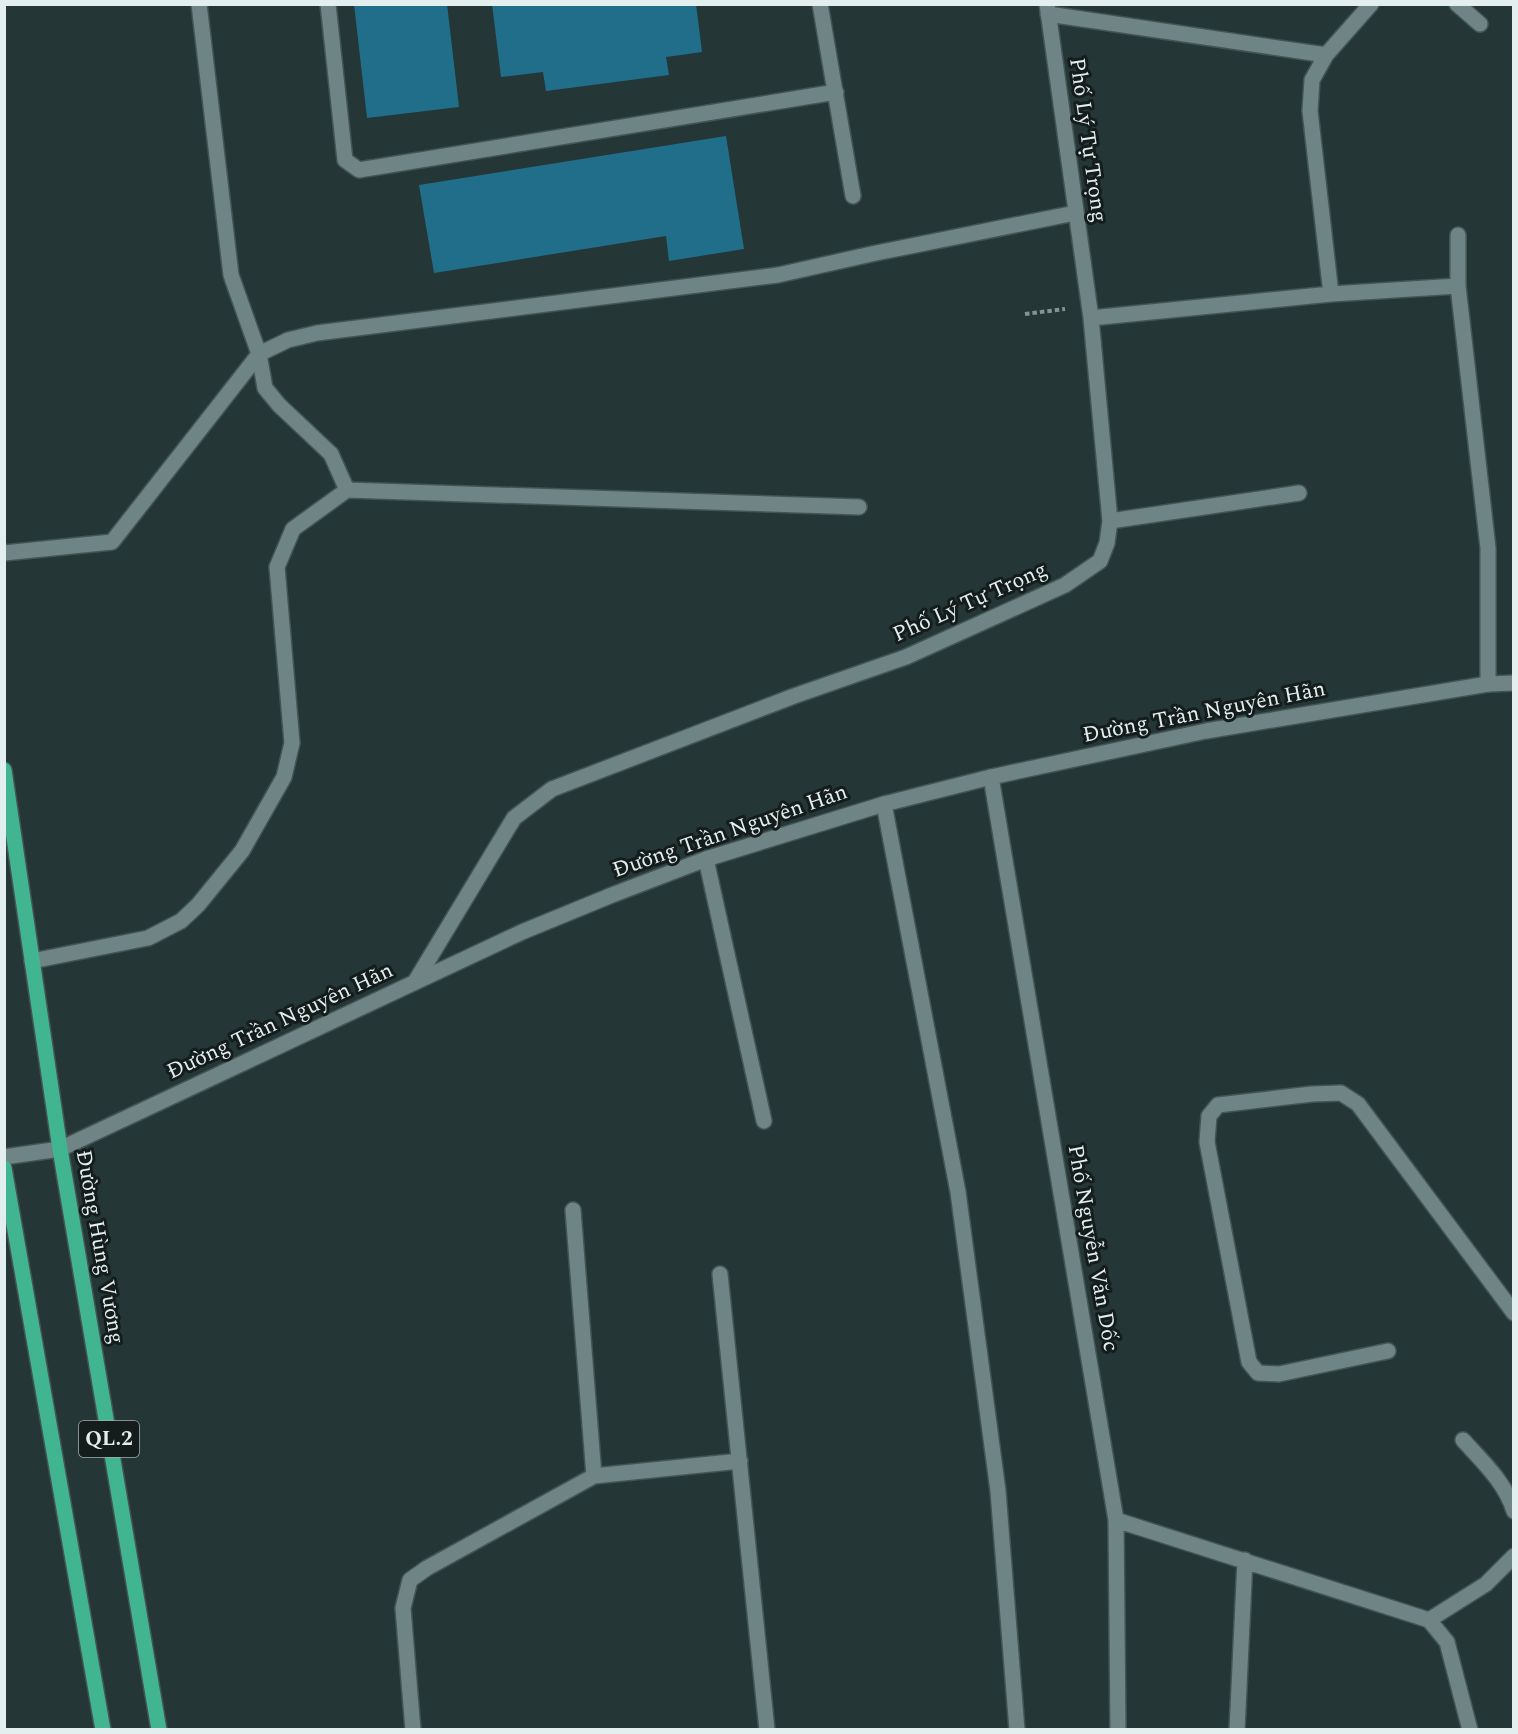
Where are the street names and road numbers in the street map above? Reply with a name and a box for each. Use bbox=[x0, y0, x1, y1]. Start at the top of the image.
street label: Phố Lý Tự Trọng bbox=[1060, 56, 1116, 224]
street label: Phố Lý Tự Trọng bbox=[888, 553, 1052, 651]
street label: Đường Trần Nguyên Hãn bbox=[1080, 672, 1328, 752]
street label: Đường Trần Nguyên Hãn bbox=[608, 775, 852, 887]
street label: Đường Trần Nguyên Hãn bbox=[161, 954, 399, 1088]
street label: Phố Nguyễn Văn Dốc bbox=[1059, 1142, 1127, 1354]
street label: Đường Hùng Vương bbox=[67, 1147, 133, 1347]
road number: QL.2 bbox=[79, 1421, 139, 1457]

